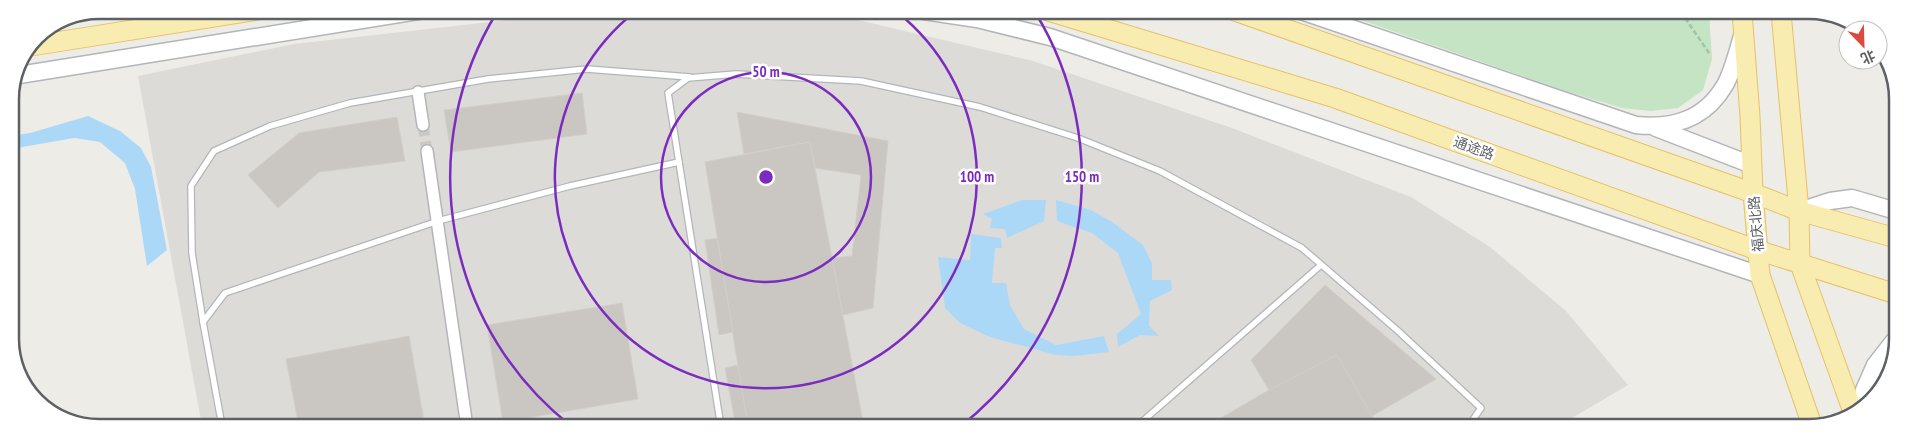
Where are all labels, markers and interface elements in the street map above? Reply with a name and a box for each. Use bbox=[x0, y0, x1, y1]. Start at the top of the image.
north arrow bbox=[1838, 20, 1888, 70]
text: 北 bbox=[1858, 46, 1878, 68]
text: 50 m bbox=[752, 62, 780, 81]
street label: 通途路 bbox=[1451, 132, 1497, 164]
text: 100 m bbox=[960, 167, 994, 186]
text: 150 m bbox=[1065, 167, 1099, 186]
centre of rings bbox=[757, 168, 775, 186]
street label: 福庆北路 bbox=[1745, 195, 1767, 253]

